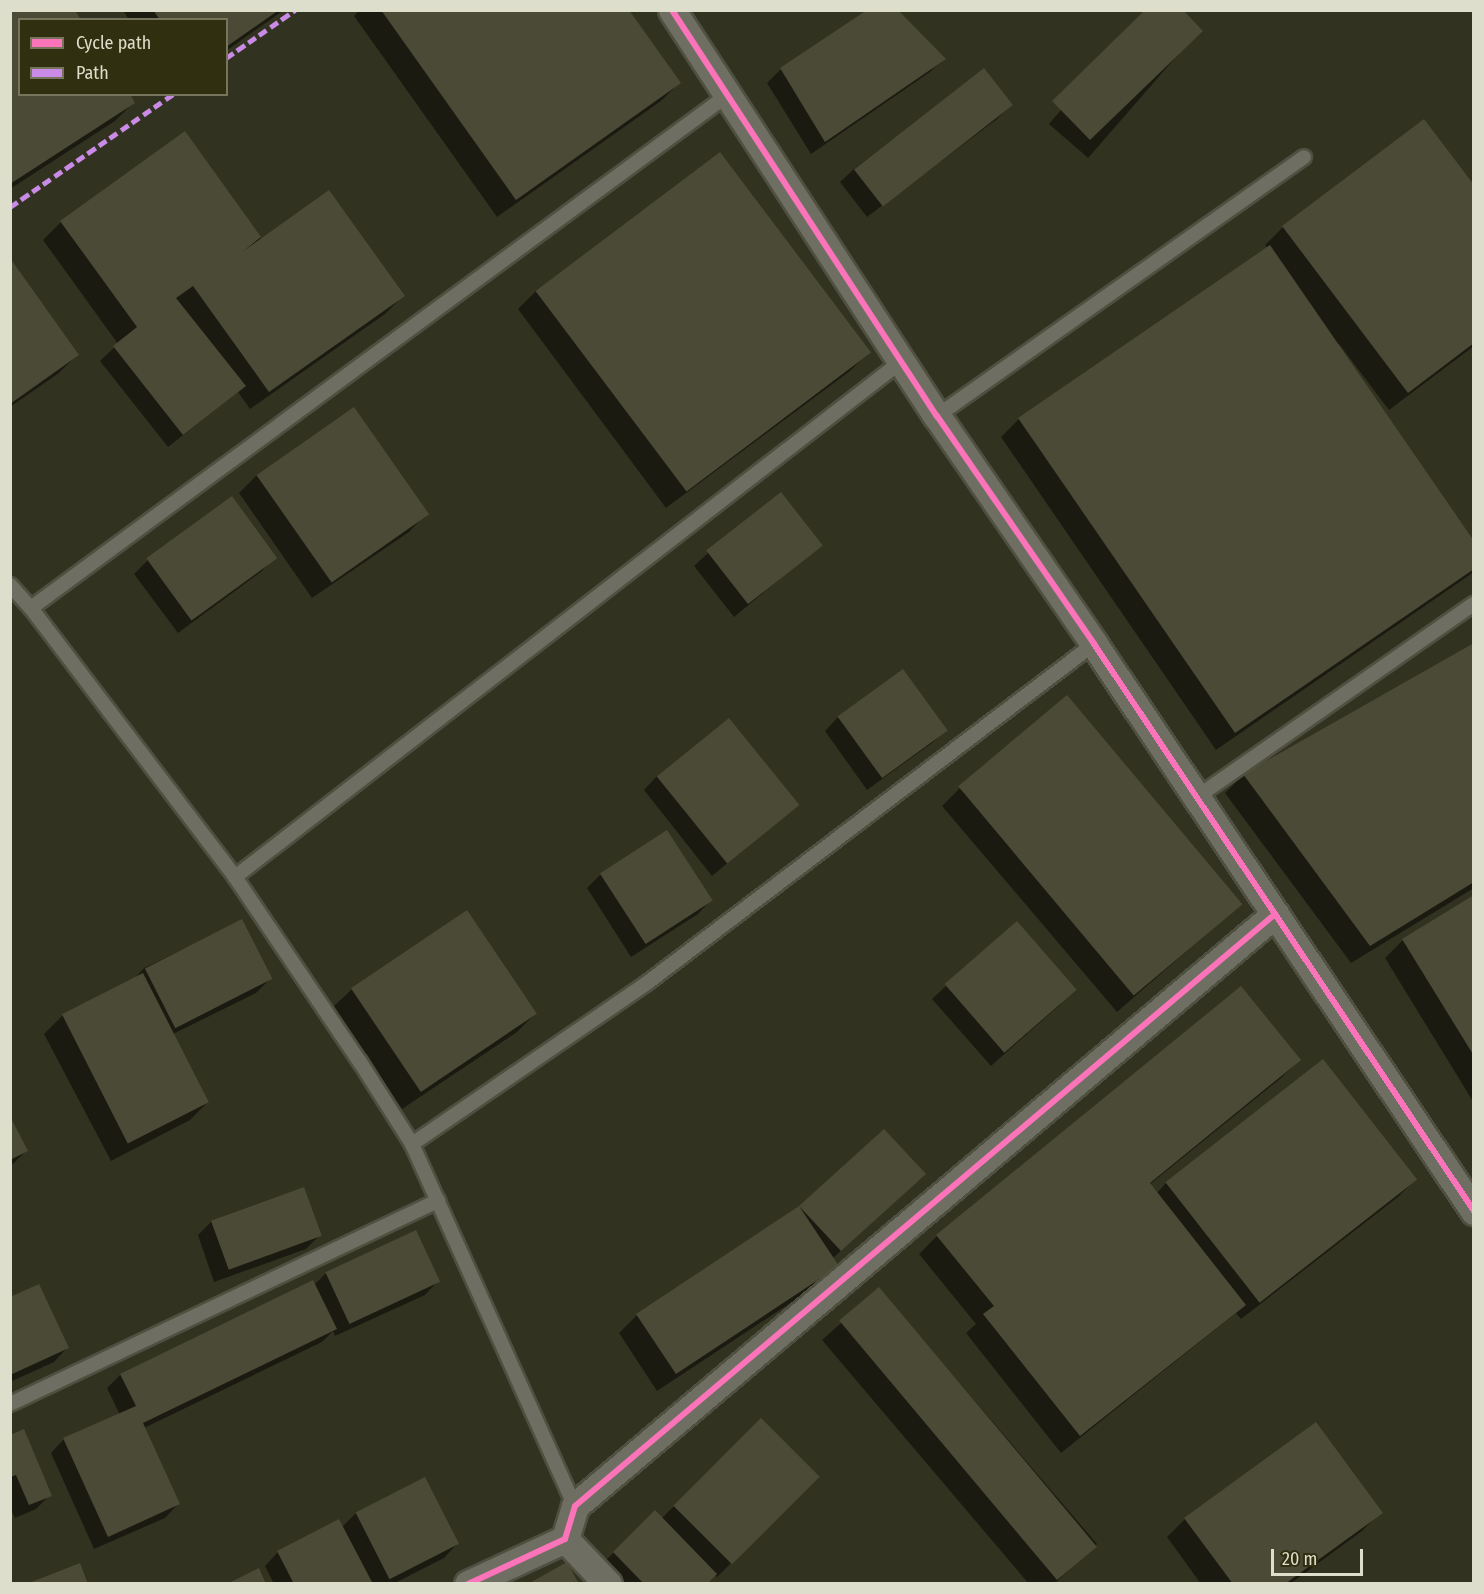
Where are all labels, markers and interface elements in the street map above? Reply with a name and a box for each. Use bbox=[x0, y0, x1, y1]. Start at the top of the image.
legend bbox=[18, 18, 228, 96]
text: Cycle path bbox=[76, 32, 151, 54]
text: Path bbox=[76, 62, 109, 84]
scale bar bbox=[1274, 1537, 1366, 1575]
text: 20 m bbox=[1282, 1548, 1317, 1570]

